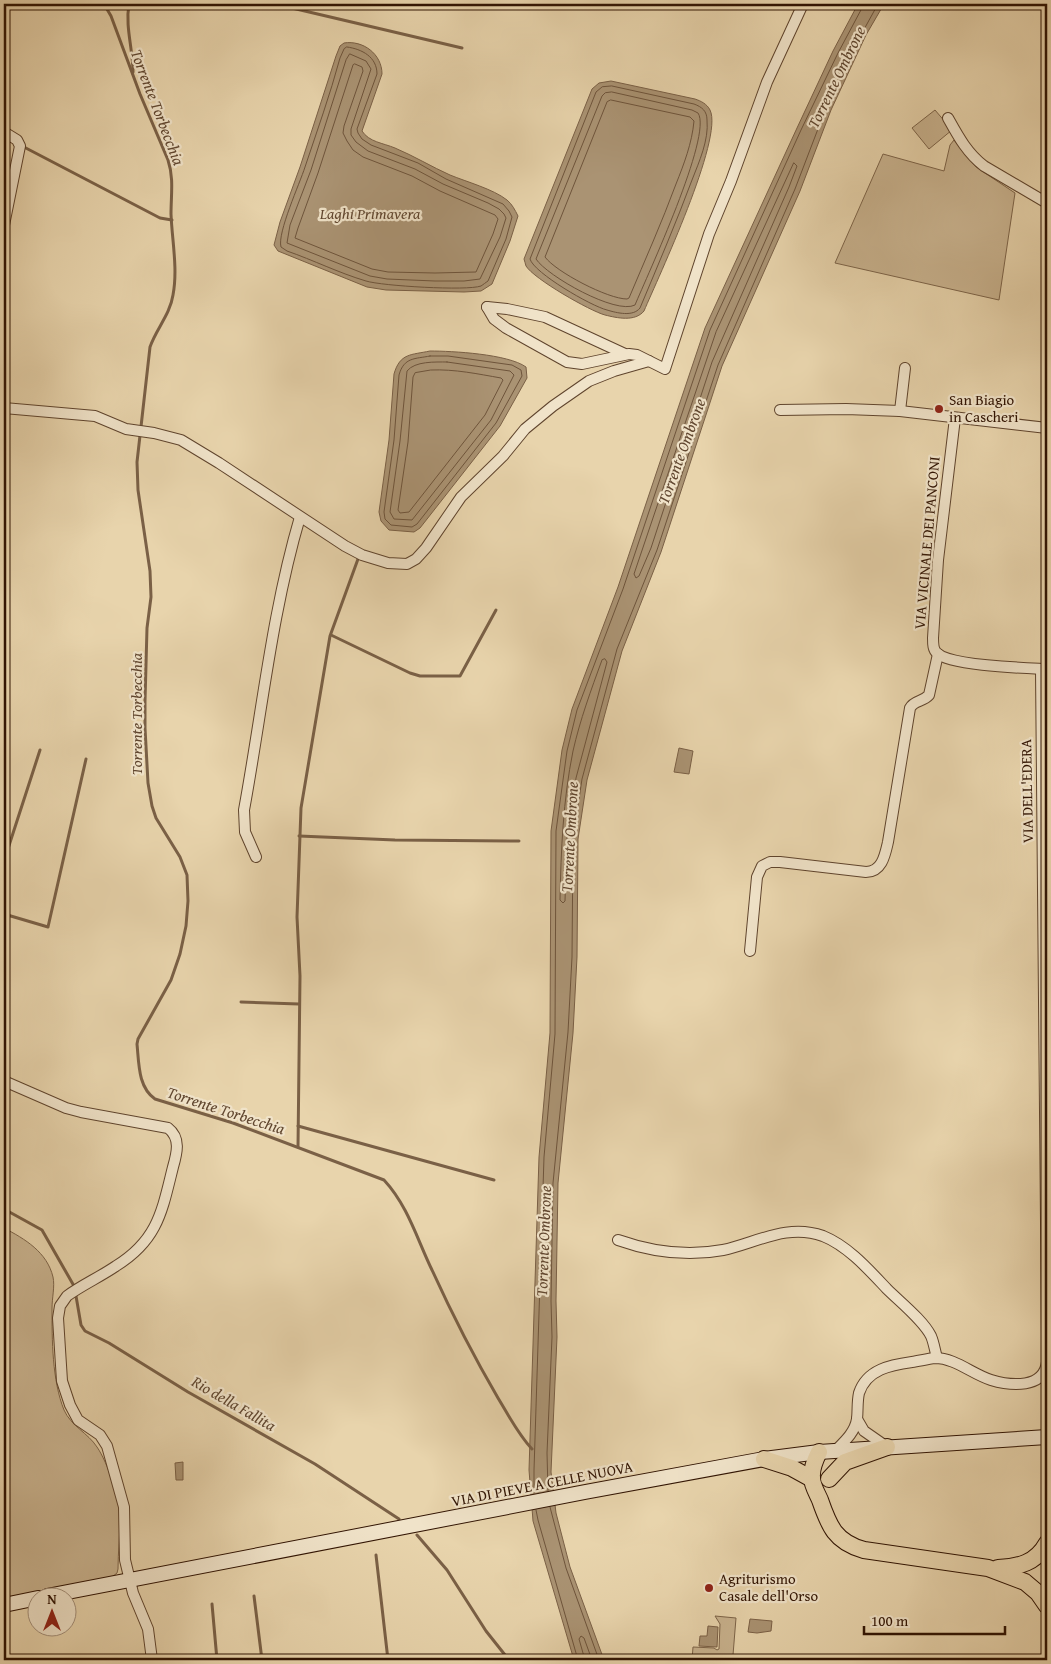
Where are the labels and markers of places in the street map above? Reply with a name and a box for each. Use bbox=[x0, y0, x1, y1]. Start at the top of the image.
place label: San Biagio in Cascheri bbox=[949, 389, 1018, 427]
marker: San Biagio in Cascheri bbox=[933, 403, 945, 415]
place label: Agriturismo Casale dell'Orso bbox=[719, 1568, 818, 1606]
marker: Agriturismo Casale dell'Orso bbox=[703, 1582, 715, 1594]

